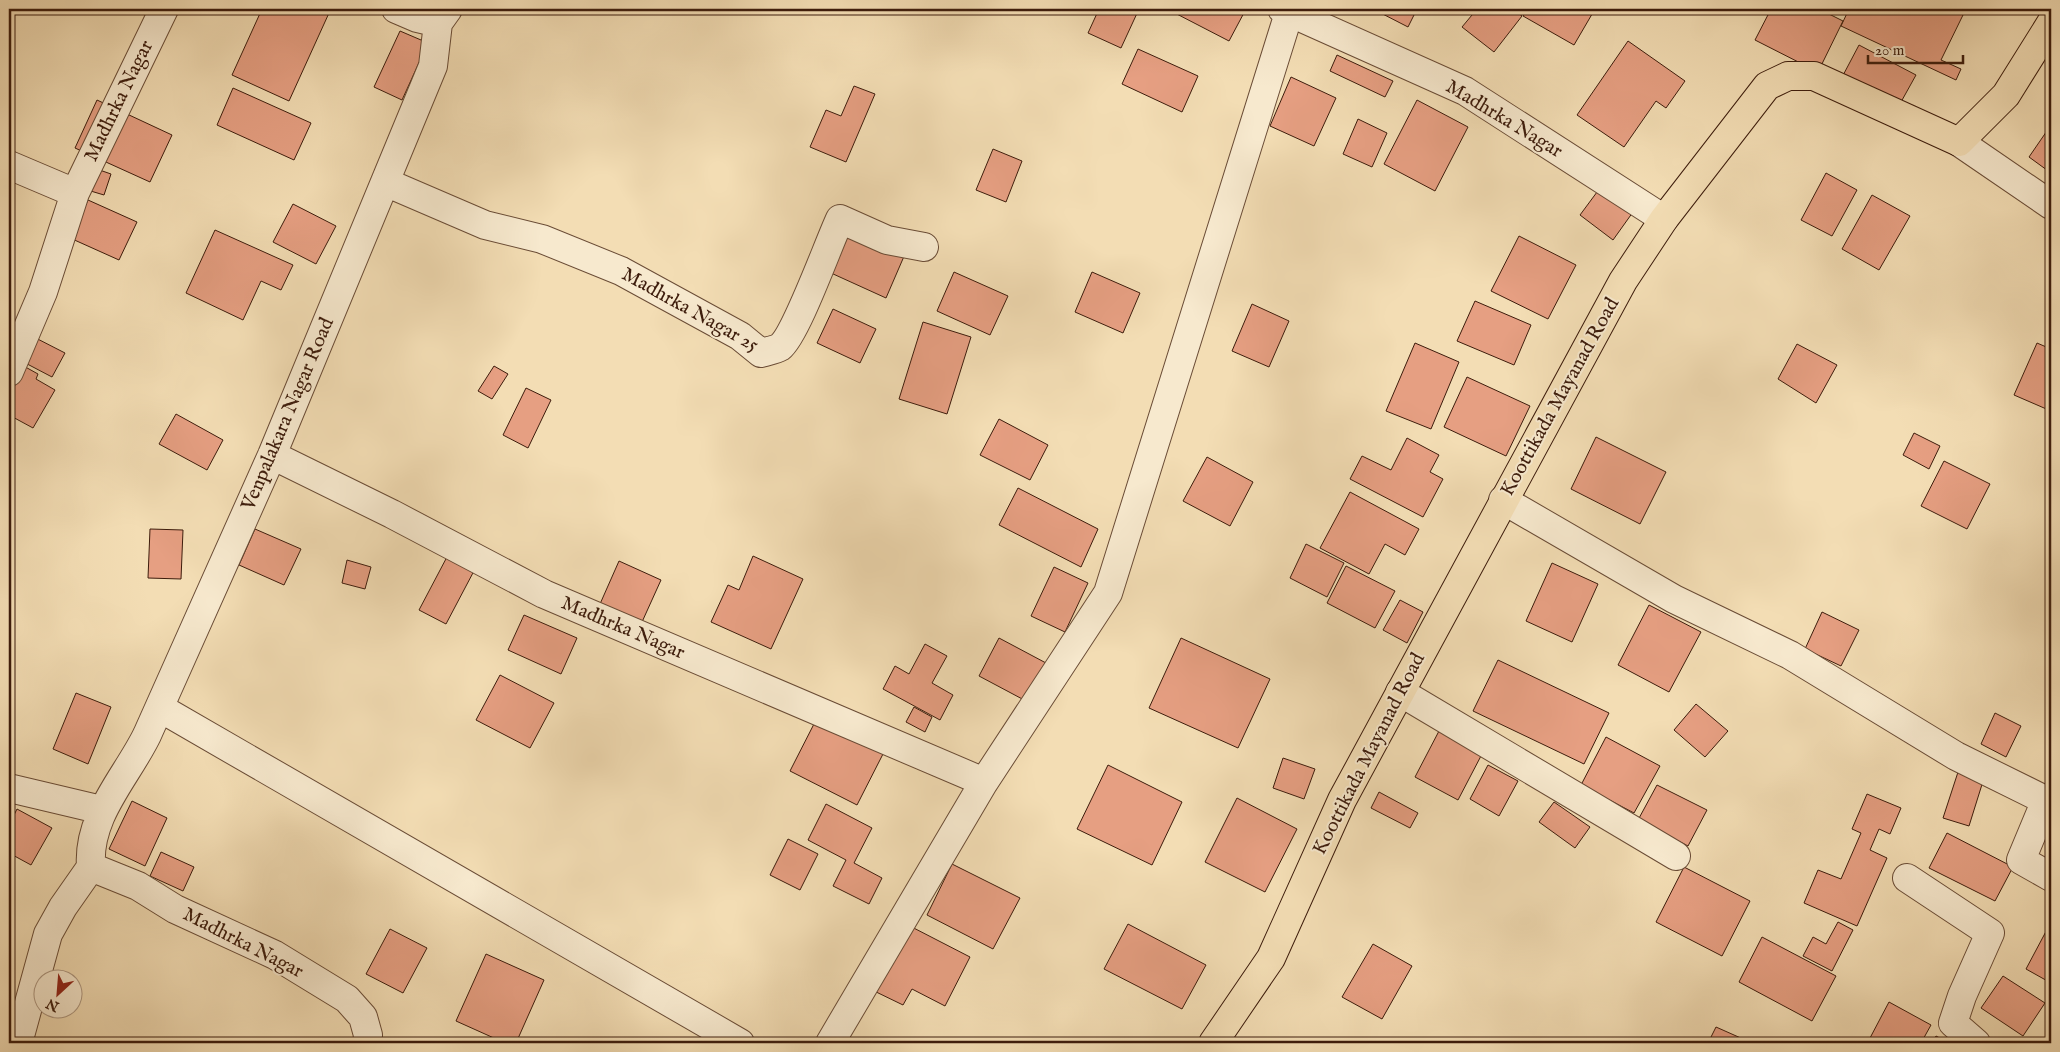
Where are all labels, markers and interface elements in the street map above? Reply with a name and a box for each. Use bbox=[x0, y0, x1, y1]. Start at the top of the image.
scale bar bbox=[1868, 32, 1962, 64]
street label: Madhrka Nagar bbox=[79, 36, 159, 166]
text: 20 m bbox=[1875, 41, 1905, 60]
street label: Madhrka Nagar bbox=[1441, 74, 1568, 164]
street label: Madhrka Nagar 25 bbox=[617, 262, 763, 358]
street label: Koottikada Mayanad Road bbox=[1495, 293, 1625, 501]
street label: Venpalakara Nagar Road bbox=[236, 314, 340, 515]
street label: Madhrka Nagar bbox=[557, 591, 689, 666]
street label: Koottikada Mayanad Road bbox=[1307, 649, 1431, 859]
street label: Madhrka Nagar bbox=[179, 902, 308, 984]
north arrow bbox=[32, 970, 82, 1020]
text: N bbox=[43, 994, 63, 1016]

